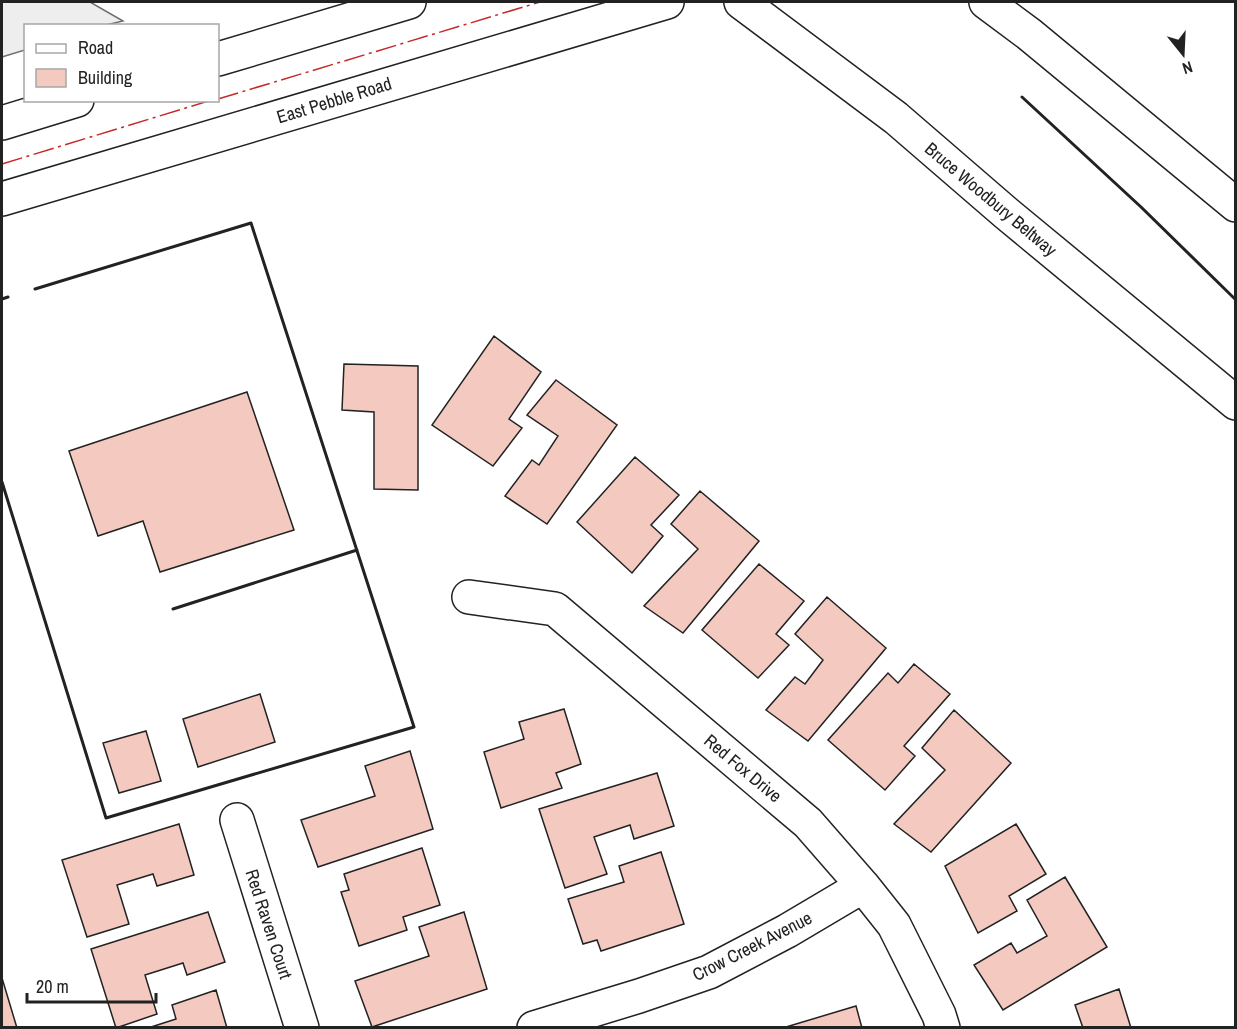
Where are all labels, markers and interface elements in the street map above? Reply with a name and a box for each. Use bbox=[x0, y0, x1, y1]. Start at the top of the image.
legend bbox=[24, 24, 219, 102]
north arrow bbox=[1153, 24, 1213, 84]
text: Road bbox=[78, 35, 113, 60]
text: N bbox=[1180, 56, 1196, 80]
text: Building bbox=[78, 65, 133, 90]
street label: East Pebble Road bbox=[273, 71, 395, 129]
street label: Bruce Woodbury Beltway bbox=[920, 136, 1063, 262]
street label: Red Fox Drive bbox=[699, 728, 787, 808]
street label: Red Raven Court bbox=[239, 866, 299, 982]
street label: Crow Creek Avenue bbox=[688, 905, 816, 987]
scale bar bbox=[27, 966, 156, 1004]
text: 20 m bbox=[36, 974, 69, 999]

